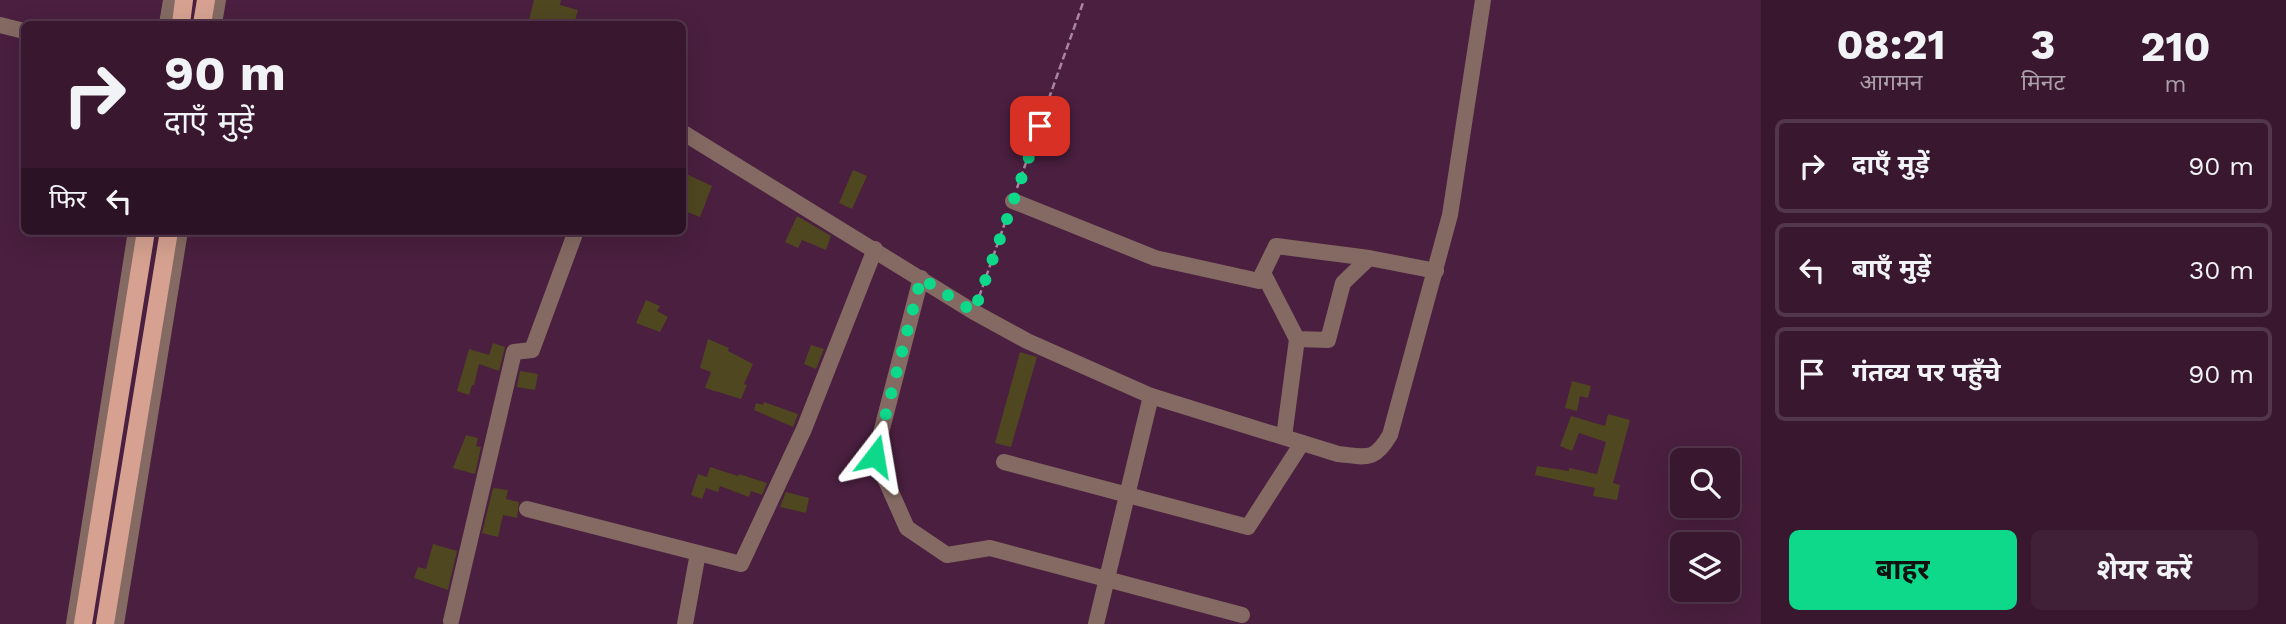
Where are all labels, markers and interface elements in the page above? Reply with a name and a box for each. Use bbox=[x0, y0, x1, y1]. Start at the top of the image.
text: 08:21 bbox=[1836, 20, 1946, 69]
text: 3 bbox=[2031, 20, 2055, 69]
text: 210 bbox=[2140, 22, 2211, 71]
text: 90 m bbox=[164, 44, 286, 102]
icon: right bbox=[49, 49, 140, 140]
text: आगमन bbox=[1859, 69, 1922, 96]
text: मिनट bbox=[2021, 69, 2065, 96]
text: m bbox=[2165, 71, 2186, 98]
pin bbox=[1010, 96, 1070, 156]
text: दाएँ मुड़ें bbox=[164, 103, 254, 141]
icon: arrive bbox=[1021, 107, 1059, 145]
icon: right bbox=[1793, 147, 1831, 185]
text: दाएँ मुड़ें bbox=[1852, 149, 1929, 179]
text: 90 m bbox=[2188, 151, 2254, 181]
icon: left bbox=[100, 182, 138, 220]
text: फिर bbox=[49, 184, 86, 214]
icon: left bbox=[1793, 251, 1831, 289]
text: बाएँ मुड़ें bbox=[1852, 253, 1931, 283]
text: 30 m bbox=[2189, 255, 2254, 285]
icon: arrive bbox=[1793, 355, 1831, 393]
text: गंतव्य पर पहुँचे bbox=[1852, 357, 2001, 387]
text: 90 m bbox=[2188, 359, 2254, 389]
position arrow bbox=[838, 419, 912, 493]
map controls bbox=[1670, 448, 1740, 602]
button: search bbox=[1670, 448, 1740, 518]
button: बाहर bbox=[1789, 530, 2017, 610]
button: शेयर करें bbox=[2031, 530, 2258, 610]
button: layers bbox=[1670, 532, 1740, 602]

